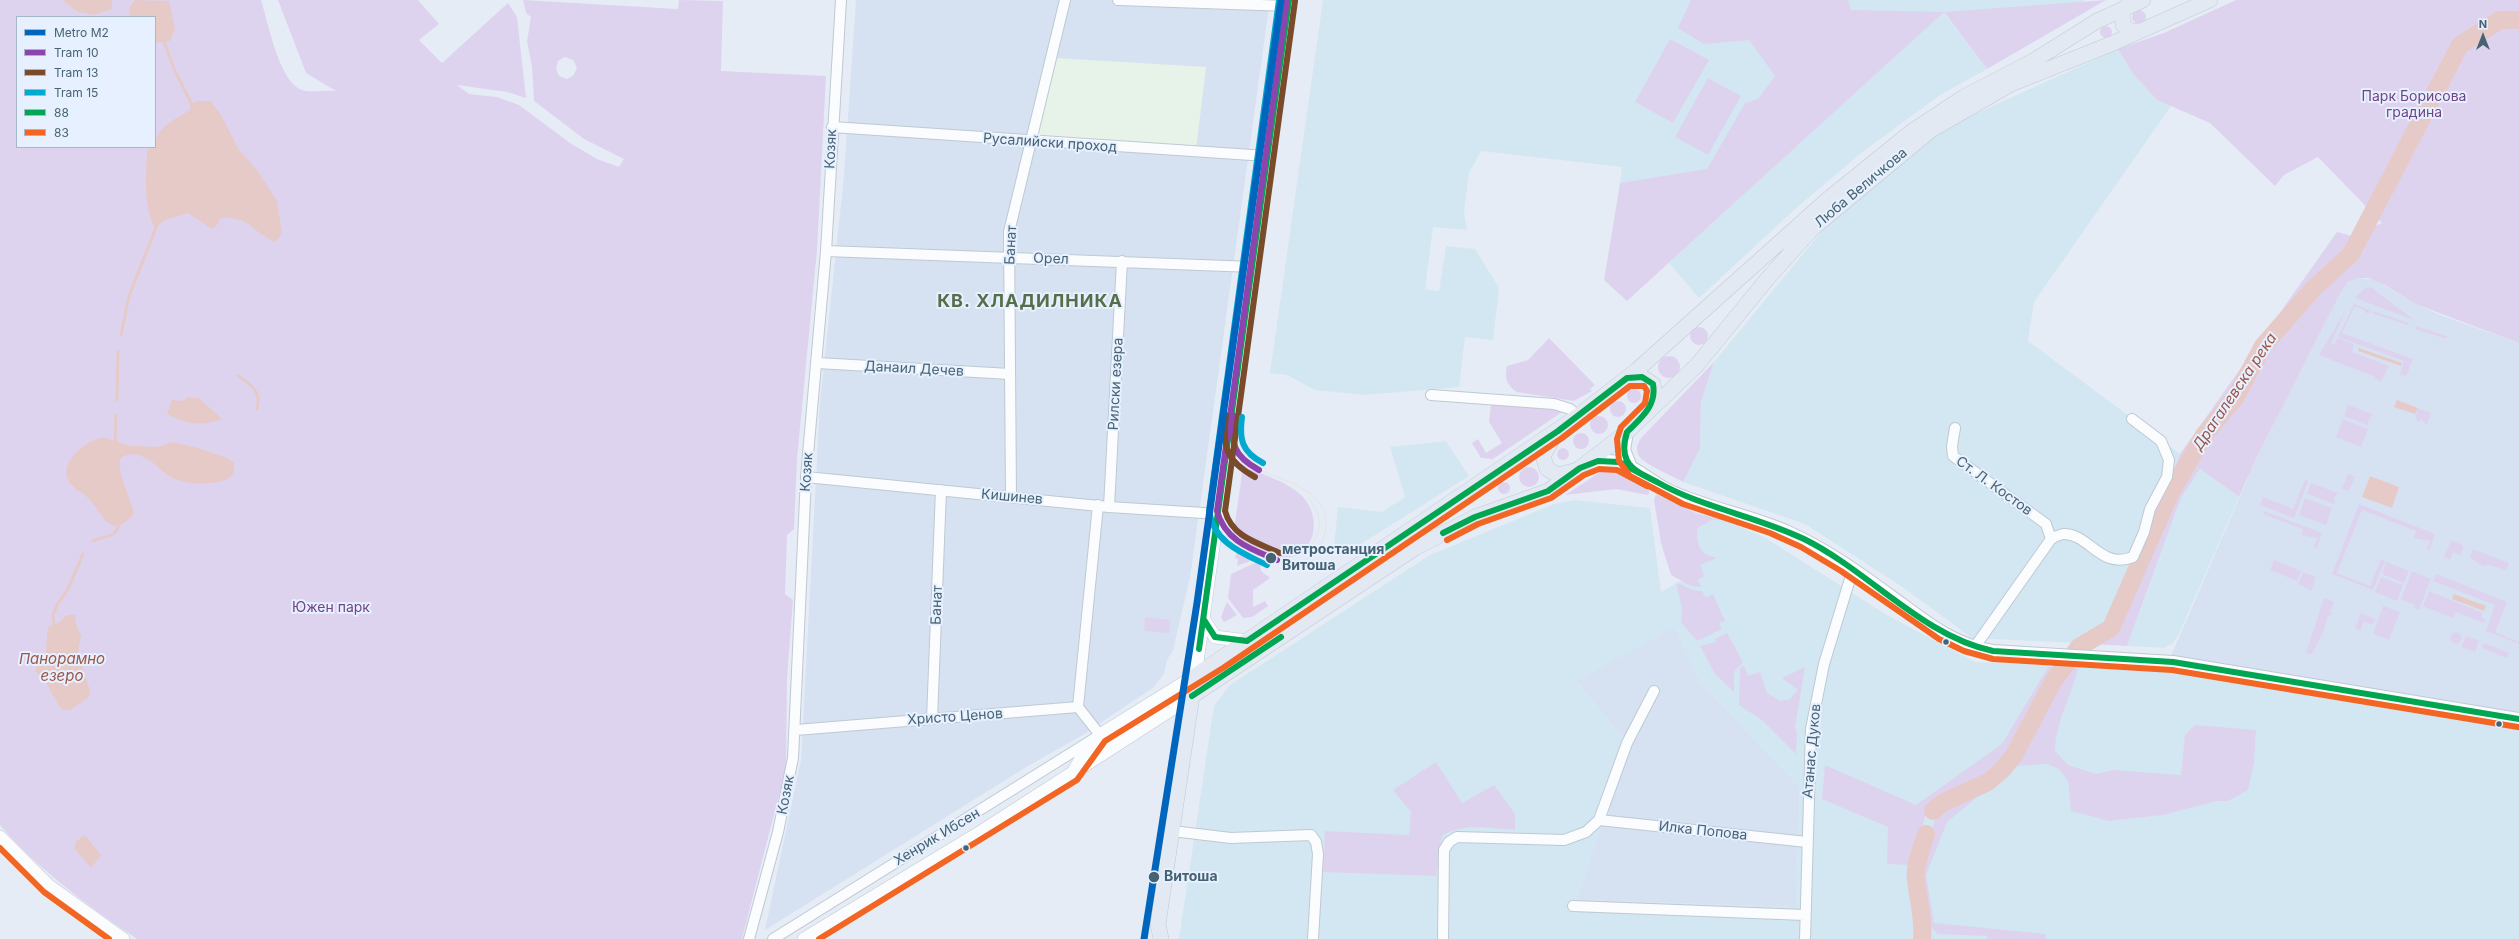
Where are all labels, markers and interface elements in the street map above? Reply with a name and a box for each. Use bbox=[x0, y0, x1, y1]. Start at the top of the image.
legend bbox=[16, 16, 156, 148]
north arrow bbox=[2463, 16, 2503, 56]
text: N bbox=[2479, 17, 2487, 31]
text: Metro M2 bbox=[54, 25, 109, 40]
text: Tram 10 bbox=[54, 45, 99, 60]
text: Tram 13 bbox=[54, 65, 99, 80]
text: Tram 15 bbox=[54, 85, 98, 100]
park label: Парк Борисова градина bbox=[2362, 89, 2466, 122]
text: 88 bbox=[54, 105, 69, 120]
text: 83 bbox=[54, 125, 69, 140]
street label: Козяк bbox=[822, 129, 840, 169]
street label: Русалийски проход bbox=[982, 130, 1118, 156]
street label: Люба Величкова bbox=[1811, 144, 1911, 232]
street label: Банат bbox=[1002, 225, 1020, 265]
street label: Орел bbox=[1033, 250, 1069, 268]
district label: КВ. ХЛАДИЛНИКА bbox=[937, 291, 1123, 313]
water label: Драгалевска река bbox=[2189, 330, 2281, 454]
street label: Рилски езера bbox=[1105, 337, 1127, 431]
street label: Данаил Дечев bbox=[864, 358, 964, 380]
street label: Козяк bbox=[797, 452, 817, 492]
street label: Ст. Л. Костов bbox=[1953, 453, 2035, 519]
street label: Кишинев bbox=[980, 486, 1044, 508]
place label: метростанция Витоша bbox=[1282, 542, 1384, 574]
marker: метростанция Витоша bbox=[1264, 551, 1278, 565]
street label: Банат bbox=[928, 585, 946, 625]
park label: Южен парк bbox=[292, 600, 370, 616]
unlabelled marker bbox=[1941, 637, 1951, 647]
water label: Панорамно езеро bbox=[19, 650, 105, 685]
street label: Атанас Дуков bbox=[1800, 703, 1824, 799]
street label: Христо Ценов bbox=[907, 705, 1003, 729]
unlabelled marker bbox=[2494, 719, 2504, 729]
street label: Козяк bbox=[774, 774, 798, 816]
street label: Хенрик Ибсен bbox=[891, 805, 983, 869]
street label: Илка Попова bbox=[1658, 818, 1748, 844]
unlabelled marker bbox=[961, 843, 971, 853]
place label: Витоша bbox=[1164, 869, 1218, 885]
marker: Витоша bbox=[1147, 870, 1161, 884]

